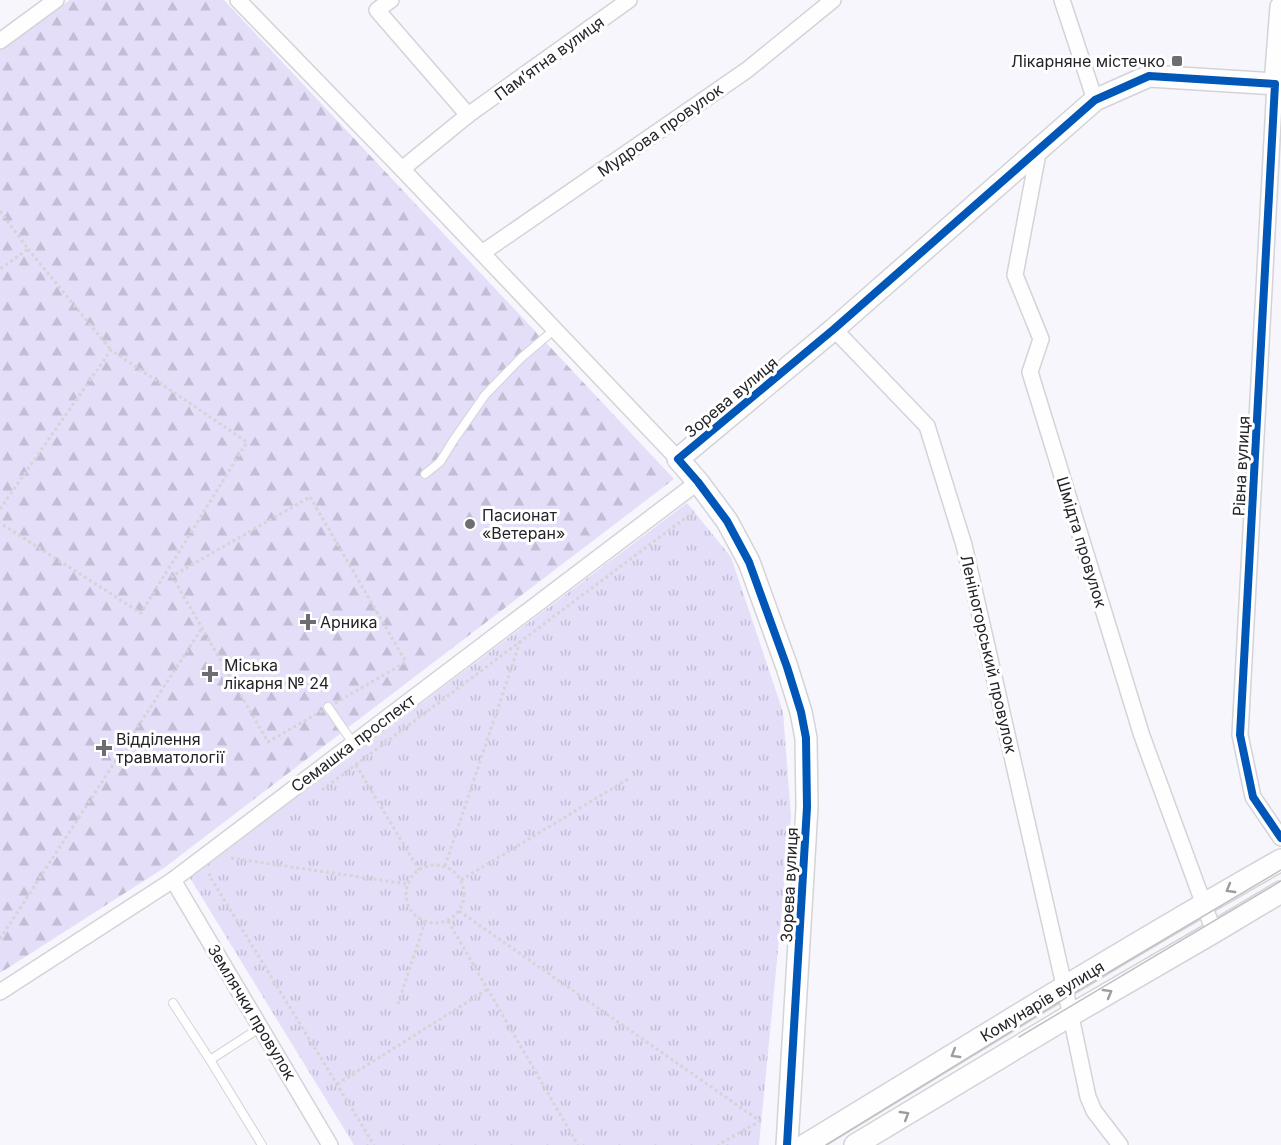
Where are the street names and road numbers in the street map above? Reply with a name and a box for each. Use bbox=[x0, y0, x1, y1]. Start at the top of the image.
street label: Пам’ятна вулиця bbox=[490, 11, 608, 105]
street label: Мудрова провулок bbox=[594, 79, 727, 181]
street label: Зорева вулиця bbox=[680, 352, 782, 442]
street label: Рівна вулиця bbox=[1228, 415, 1254, 517]
street label: Шмідта провулок bbox=[1053, 474, 1112, 610]
street label: Леніногорський провулок bbox=[956, 553, 1022, 756]
street label: Семашка проспект bbox=[287, 689, 420, 796]
street label: Зорева вулиця bbox=[776, 827, 802, 943]
street label: Землячки провулок bbox=[204, 940, 301, 1084]
street label: Комунарів вулиця bbox=[976, 956, 1108, 1046]

